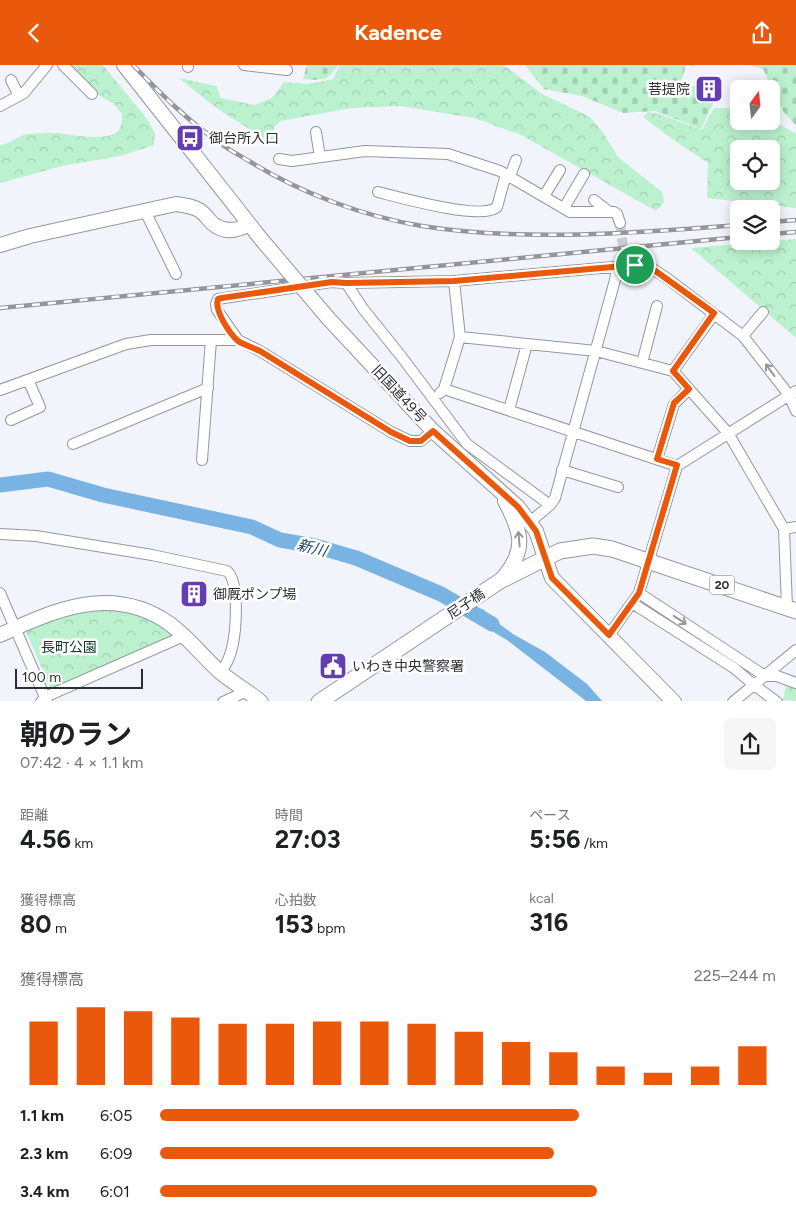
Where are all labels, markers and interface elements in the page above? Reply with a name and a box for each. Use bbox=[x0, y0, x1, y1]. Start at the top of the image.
icon: back bbox=[20, 19, 48, 47]
text: Kadence bbox=[354, 19, 442, 46]
icon: share bbox=[748, 19, 776, 47]
building icon: 菩提院 bbox=[694, 74, 724, 104]
north arrow bbox=[730, 80, 780, 130]
map controls bbox=[730, 80, 780, 250]
place label: 菩提院 bbox=[648, 81, 690, 98]
bus stop icon: 御台所入口 bbox=[175, 123, 205, 153]
place label: 御台所入口 bbox=[209, 130, 279, 147]
button: locate bbox=[730, 140, 780, 190]
button: layers bbox=[730, 200, 780, 250]
pin bbox=[614, 244, 656, 286]
icon: arrive bbox=[621, 251, 649, 279]
street label: 旧国道49号 bbox=[368, 362, 430, 426]
one-way arrow bbox=[765, 363, 775, 377]
one-way arrow bbox=[514, 531, 523, 547]
water label: 新川 bbox=[295, 536, 331, 561]
road number: 20 bbox=[710, 575, 734, 595]
building icon: 御厩ポンプ場 bbox=[179, 579, 209, 609]
street label: 尼子橋 bbox=[444, 585, 488, 623]
place label: 御厩ポンプ場 bbox=[213, 586, 297, 603]
one-way arrow bbox=[672, 615, 686, 625]
park label: 長町公園 bbox=[41, 639, 97, 656]
public building icon: いわき中央警察署 bbox=[318, 651, 348, 681]
place label: いわき中央警察署 bbox=[352, 658, 464, 675]
scale bar bbox=[15, 667, 142, 690]
text: 100 m bbox=[22, 669, 61, 686]
text: 朝のラン bbox=[20, 717, 132, 751]
button: share bbox=[724, 718, 776, 770]
text: 07:42 · 4 × 1.1 km bbox=[20, 753, 143, 772]
text: 距離 bbox=[20, 807, 48, 824]
text: 時間 bbox=[275, 807, 303, 824]
text: ペース bbox=[529, 807, 571, 824]
text: 4.56 bbox=[20, 824, 71, 854]
text: 27:03 bbox=[275, 824, 341, 854]
text: 5:56 bbox=[529, 824, 580, 854]
text: km bbox=[71, 835, 93, 852]
text: /km bbox=[580, 835, 608, 852]
text: kcal bbox=[529, 890, 554, 907]
text: 獲得標高 bbox=[20, 892, 76, 909]
text: 心拍数 bbox=[275, 892, 317, 909]
text: 316 bbox=[529, 907, 568, 937]
text: 80 bbox=[20, 909, 52, 939]
text: 153 bbox=[275, 909, 314, 939]
text: m bbox=[52, 920, 67, 937]
text: bpm bbox=[314, 920, 346, 937]
text: 225–244 m bbox=[694, 966, 776, 985]
text: 獲得標高 bbox=[20, 970, 84, 989]
text: 1.1 km bbox=[20, 1106, 64, 1125]
text: 6:05 bbox=[100, 1106, 133, 1125]
text: 2.3 km bbox=[20, 1144, 69, 1163]
text: 6:09 bbox=[100, 1144, 132, 1163]
text: 3.4 km bbox=[20, 1182, 69, 1201]
text: 6:01 bbox=[100, 1182, 130, 1201]

